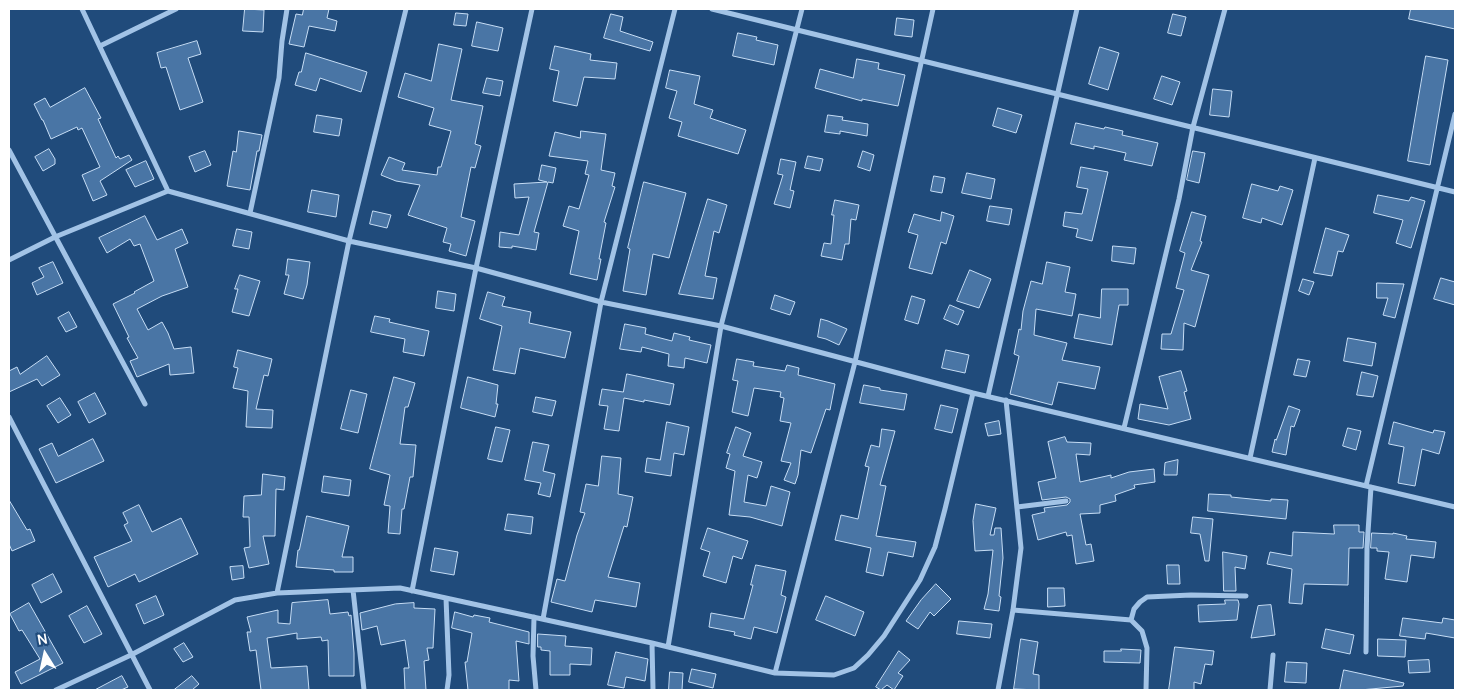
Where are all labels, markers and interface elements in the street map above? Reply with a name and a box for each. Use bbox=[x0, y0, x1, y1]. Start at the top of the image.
north arrow bbox=[20, 629, 70, 679]
text: N bbox=[36, 629, 49, 649]

